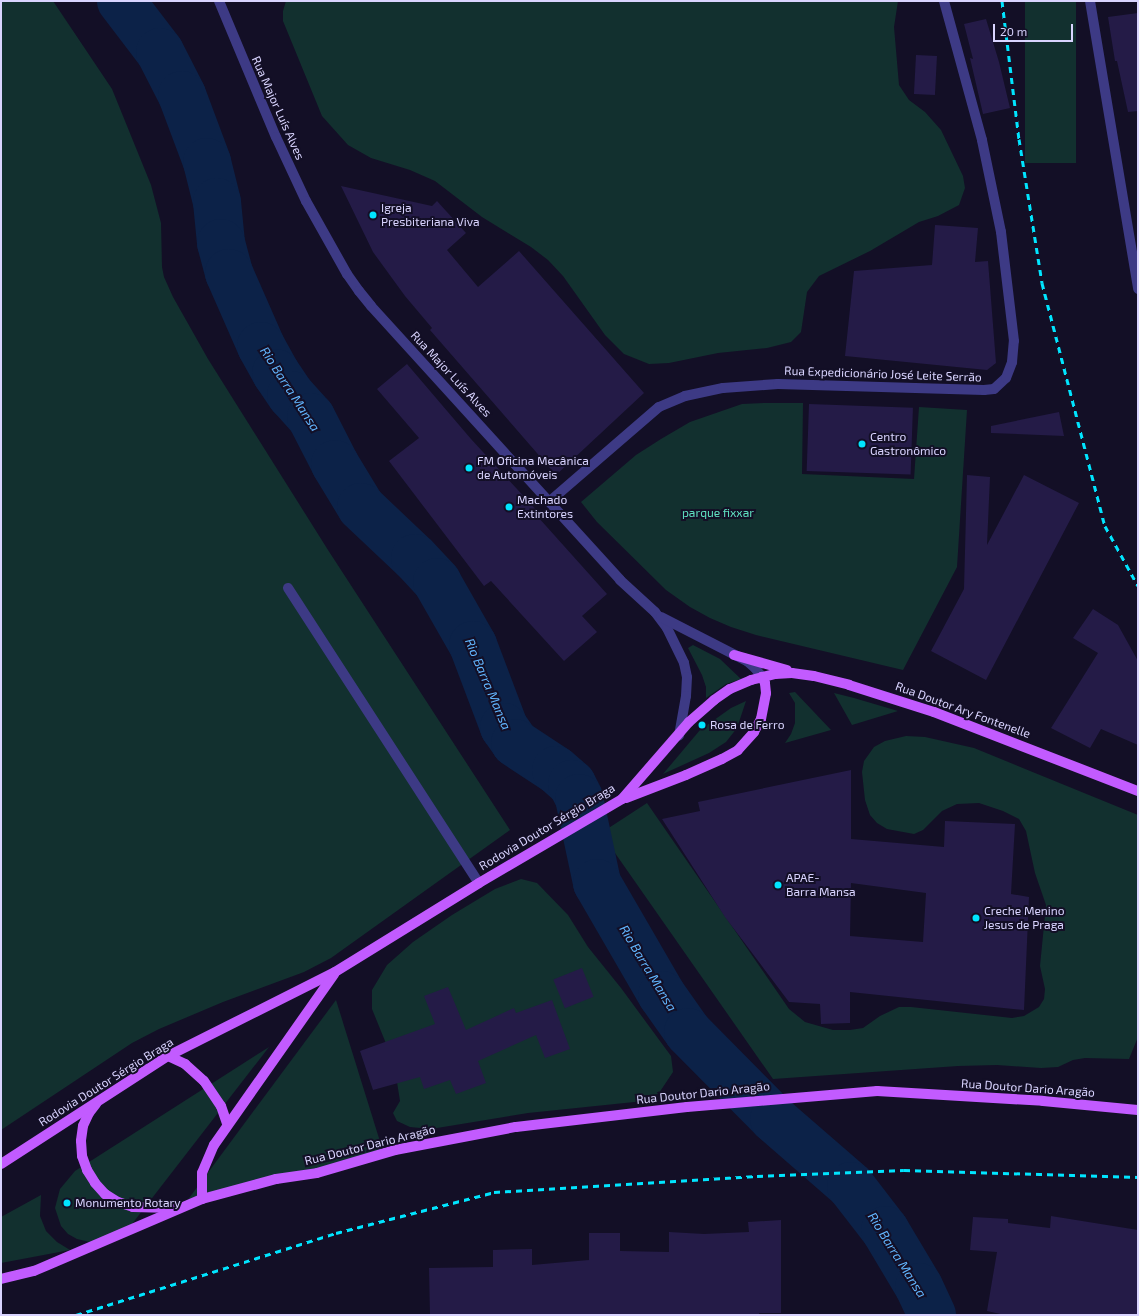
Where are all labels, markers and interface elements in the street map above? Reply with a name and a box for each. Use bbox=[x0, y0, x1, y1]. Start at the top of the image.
scale bar bbox=[995, 16, 1075, 42]
text: 20 m bbox=[1000, 24, 1027, 38]
street label: Rua Major Luís Alves bbox=[249, 54, 307, 162]
place label: Igreja Presbiteriana Viva bbox=[381, 201, 480, 229]
marker: Igreja Presbiteriana Viva bbox=[368, 210, 378, 220]
street label: Rua Major Luís Alves bbox=[407, 328, 495, 420]
water label: Rio Barra Mansa bbox=[257, 344, 323, 434]
street label: Rua Expedicionário José Leite Serrão bbox=[784, 363, 982, 385]
place label: Centro Gastronômico bbox=[870, 430, 946, 458]
marker: Centro Gastronômico bbox=[857, 439, 867, 449]
place label: FM Oficina Mecânica de Automóveis bbox=[477, 454, 589, 482]
marker: FM Oficina Mecânica de Automóveis bbox=[464, 463, 474, 473]
place label: Machado Extintores bbox=[517, 493, 573, 521]
marker: Machado Extintores bbox=[504, 502, 514, 512]
park label: parque fixxar bbox=[682, 506, 754, 520]
water label: Rio Barra Mansa bbox=[462, 636, 514, 732]
street label: Rua Doutor Ary Fontenelle bbox=[893, 679, 1033, 741]
place label: Rosa de Ferro bbox=[710, 718, 785, 732]
marker: Rosa de Ferro bbox=[697, 720, 707, 730]
street label: Rodovia Doutor Sérgio Braga bbox=[476, 781, 618, 873]
place label: APAE- Barra Mansa bbox=[786, 871, 856, 899]
marker: APAE- Barra Mansa bbox=[773, 880, 783, 890]
place label: Creche Menino Jesus de Praga bbox=[984, 904, 1065, 932]
marker: Creche Menino Jesus de Praga bbox=[971, 913, 981, 923]
water label: Rio Barra Mansa bbox=[616, 922, 680, 1014]
street label: Rodovia Doutor Sérgio Braga bbox=[36, 1035, 176, 1129]
street label: Rua Doutor Dario Aragão bbox=[960, 1076, 1096, 1100]
street label: Rua Doutor Dario Aragão bbox=[635, 1079, 771, 1107]
street label: Rua Doutor Dario Aragão bbox=[303, 1122, 437, 1168]
place label: Monumento Rotary bbox=[75, 1196, 181, 1210]
marker: Monumento Rotary bbox=[62, 1198, 72, 1208]
water label: Rio Barra Mansa bbox=[864, 1209, 930, 1301]

